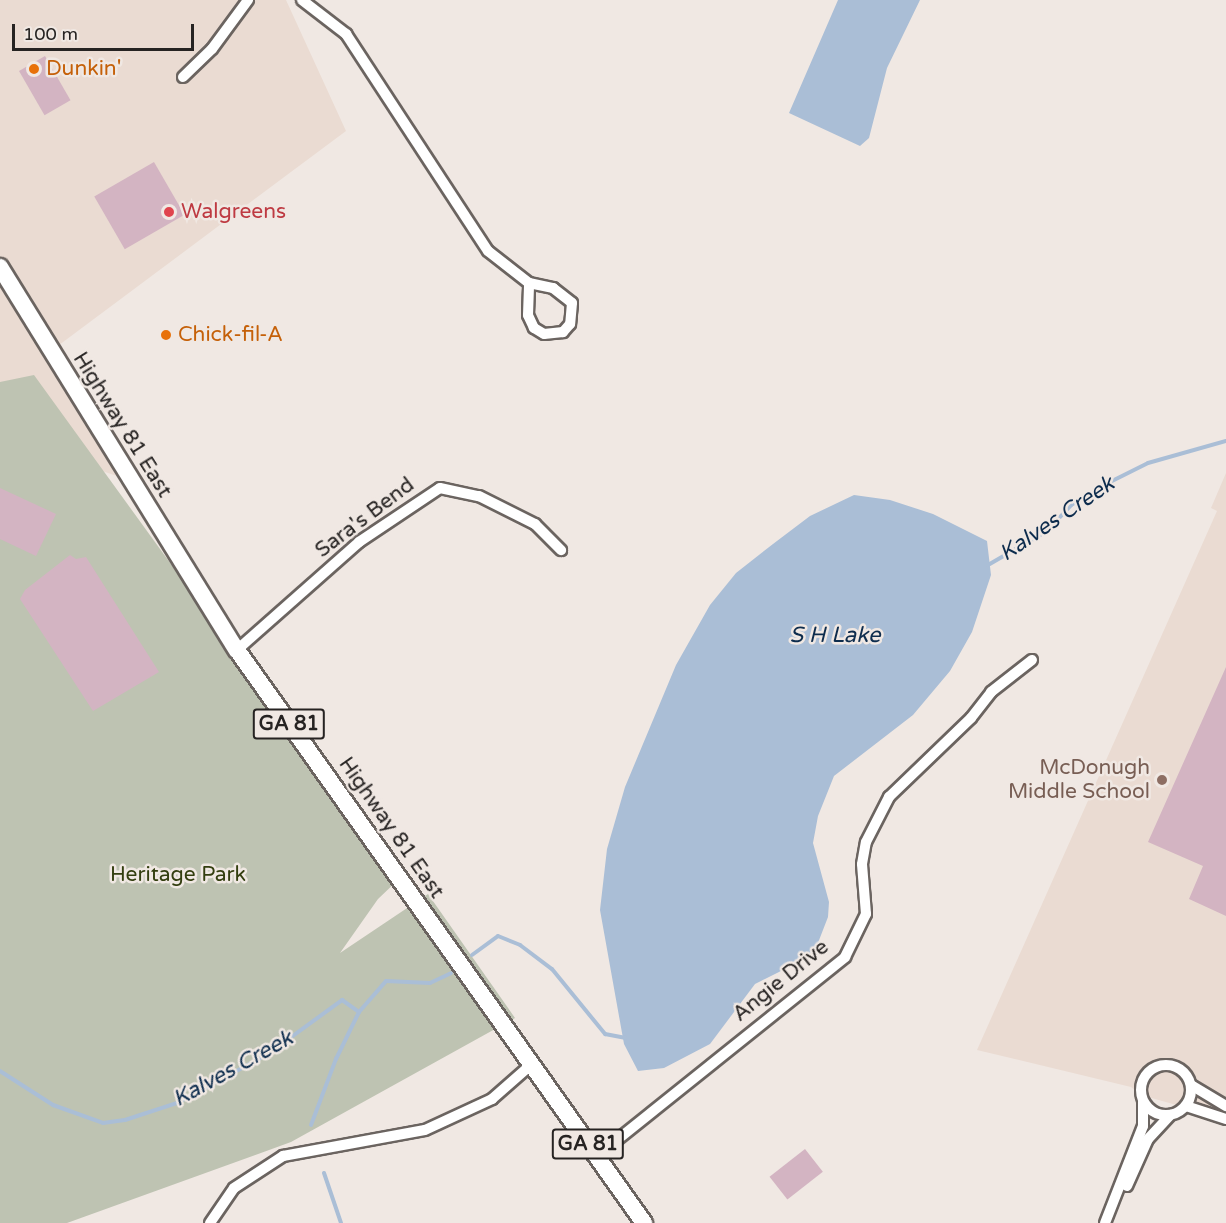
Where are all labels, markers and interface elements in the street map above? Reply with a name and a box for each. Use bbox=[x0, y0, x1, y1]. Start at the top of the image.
scale bar bbox=[15, 12, 196, 50]
text: 100 m bbox=[23, 23, 78, 45]
place label: Dunkin' bbox=[46, 56, 121, 82]
marker: Dunkin' bbox=[27, 62, 41, 76]
place label: Walgreens bbox=[181, 199, 286, 225]
marker: Walgreens bbox=[162, 205, 176, 219]
place label: Chick-fil-A bbox=[178, 322, 283, 348]
marker: Chick-fil-A bbox=[159, 328, 173, 342]
street label: Highway 81 East bbox=[67, 348, 177, 502]
water label: Kalves Creek bbox=[995, 471, 1119, 567]
street label: Sara's Bend bbox=[311, 473, 419, 563]
water label: S H Lake bbox=[790, 623, 880, 649]
road number: GA 81 bbox=[252, 707, 326, 741]
street label: Highway 81 East bbox=[333, 753, 449, 903]
place label: McDonugh Middle School bbox=[1008, 755, 1150, 805]
marker: McDonugh Middle School bbox=[1155, 773, 1169, 787]
park label: Heritage Park bbox=[110, 862, 246, 888]
street label: Angie Drive bbox=[728, 935, 834, 1027]
water label: Kalves Creek bbox=[168, 1025, 298, 1113]
road number: GA 81 bbox=[550, 1127, 626, 1161]

